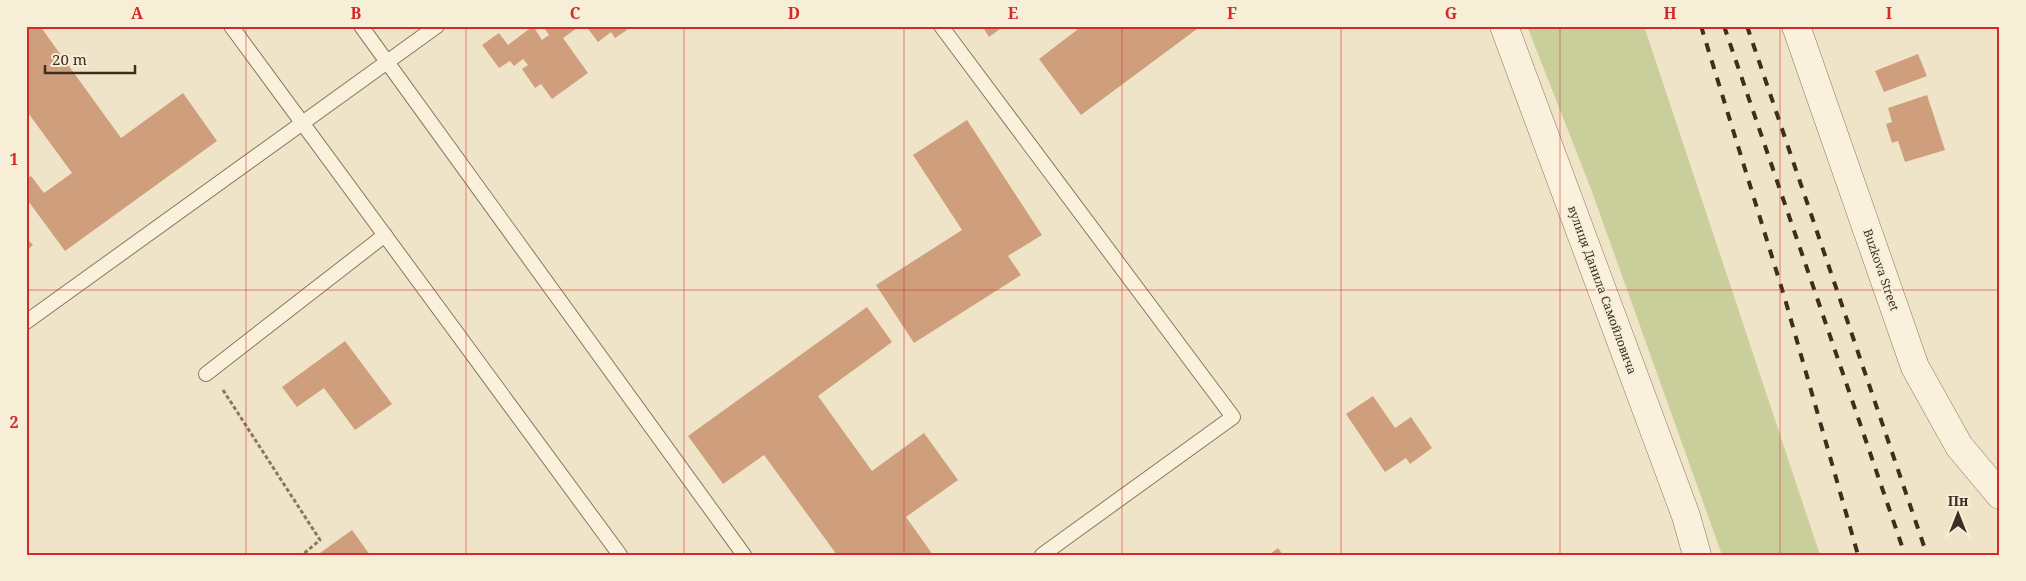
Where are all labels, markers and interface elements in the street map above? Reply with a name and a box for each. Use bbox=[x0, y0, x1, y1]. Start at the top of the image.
text: A bbox=[131, 2, 144, 24]
text: B bbox=[351, 2, 362, 24]
text: C bbox=[570, 2, 581, 24]
text: D bbox=[788, 2, 800, 24]
text: E bbox=[1008, 2, 1018, 24]
text: F bbox=[1227, 2, 1237, 24]
text: G bbox=[1445, 2, 1457, 24]
text: H bbox=[1663, 2, 1677, 24]
text: I bbox=[1886, 2, 1892, 24]
scale bar bbox=[45, 42, 135, 74]
text: 20 m bbox=[52, 49, 87, 69]
text: 1 bbox=[9, 148, 19, 170]
street label: вулиця Данила Самойловича bbox=[1564, 203, 1641, 377]
street label: Buzkova Street bbox=[1860, 227, 1903, 313]
text: 2 bbox=[9, 411, 19, 433]
north arrow bbox=[1934, 488, 1984, 538]
text: Пн bbox=[1948, 491, 1969, 510]

